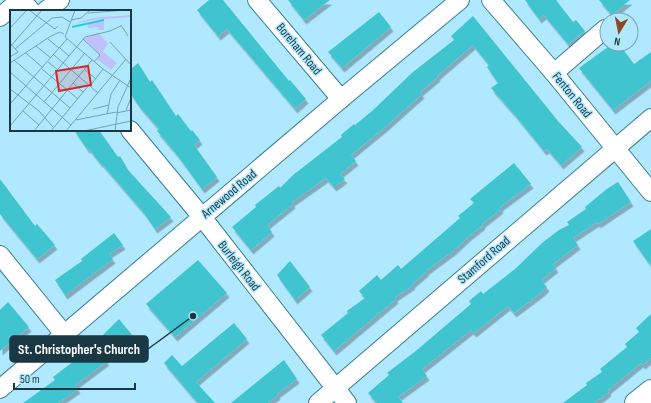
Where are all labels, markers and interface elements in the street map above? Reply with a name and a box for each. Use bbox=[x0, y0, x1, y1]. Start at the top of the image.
inset map bbox=[10, 10, 131, 131]
north arrow bbox=[599, 12, 639, 52]
street label: Boreham Road bbox=[273, 20, 325, 78]
text: N bbox=[613, 34, 621, 48]
street label: Fenton Road bbox=[549, 69, 595, 121]
street label: Arnewood Road bbox=[197, 166, 260, 222]
street label: Stamford Road bbox=[454, 233, 514, 287]
street label: Burleigh Road bbox=[214, 238, 264, 294]
callout: St. Christopher's Church bbox=[10, 336, 148, 362]
text: St. Christopher's Church bbox=[18, 341, 140, 358]
scale bar bbox=[14, 365, 135, 391]
text: 50 m bbox=[20, 372, 40, 387]

